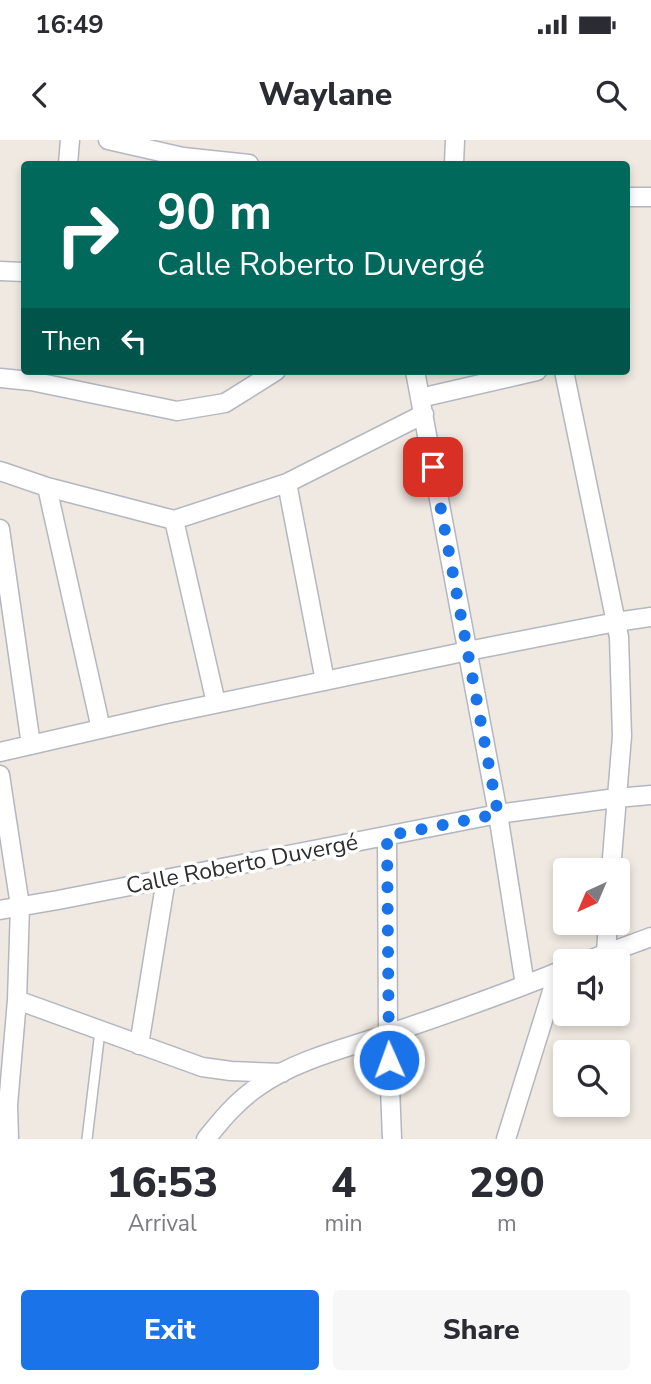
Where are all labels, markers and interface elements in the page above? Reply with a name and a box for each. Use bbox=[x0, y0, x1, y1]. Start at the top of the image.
text: 16:49 bbox=[35, 7, 104, 42]
text: Waylane bbox=[259, 73, 392, 116]
icon: back bbox=[21, 76, 59, 114]
icon: search bbox=[592, 76, 630, 114]
text: 90 m bbox=[157, 179, 272, 246]
icon: right bbox=[42, 189, 133, 280]
text: Calle Roberto Duvergé bbox=[157, 243, 485, 286]
icon: left bbox=[115, 322, 153, 360]
text: Then bbox=[42, 324, 101, 359]
pin bbox=[403, 437, 463, 497]
icon: arrive bbox=[414, 448, 452, 486]
street label: Calle Roberto Duvergé bbox=[123, 826, 361, 902]
north arrow bbox=[553, 858, 630, 934]
map controls bbox=[553, 858, 630, 1117]
button: sound bbox=[553, 949, 630, 1026]
position arrow bbox=[352, 1023, 426, 1097]
button: search bbox=[553, 1040, 630, 1117]
text: 16:53 bbox=[106, 1155, 218, 1212]
text: 4 bbox=[331, 1155, 356, 1212]
text: 290 bbox=[469, 1155, 545, 1212]
text: Arrival bbox=[128, 1208, 197, 1239]
text: min bbox=[325, 1208, 363, 1239]
text: m bbox=[497, 1208, 517, 1239]
button: Exit bbox=[21, 1290, 319, 1370]
button: Share bbox=[333, 1290, 630, 1370]

